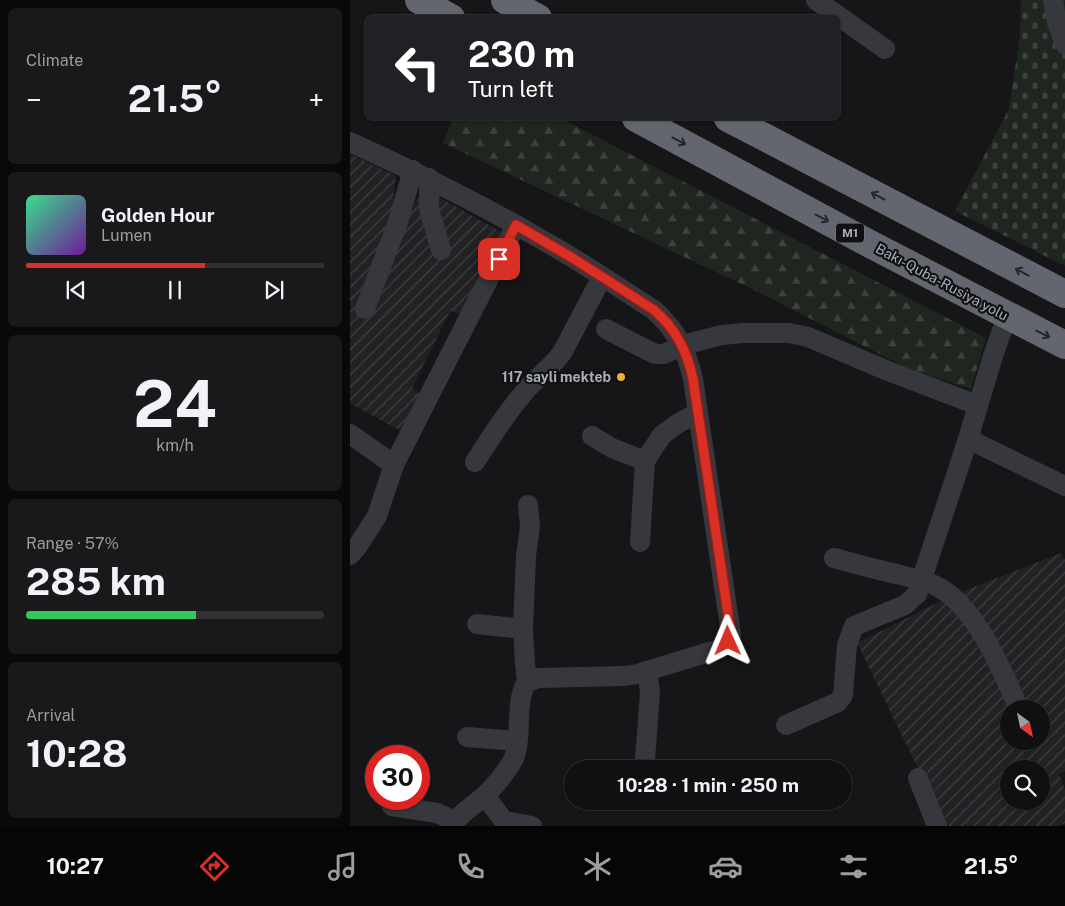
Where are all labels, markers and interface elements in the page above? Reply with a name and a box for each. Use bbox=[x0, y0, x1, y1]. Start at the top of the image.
text: 230 m bbox=[468, 34, 575, 75]
icon: left bbox=[385, 35, 450, 100]
text: Climate bbox=[26, 51, 83, 70]
text: 21.5° bbox=[128, 76, 222, 121]
text: Turn left bbox=[468, 76, 554, 102]
text: − bbox=[26, 83, 42, 116]
text: + bbox=[308, 83, 324, 116]
one-way arrow bbox=[671, 137, 686, 146]
one-way arrow bbox=[870, 191, 885, 201]
text: Golden Hour bbox=[101, 204, 215, 226]
one-way arrow bbox=[814, 214, 829, 223]
road number: M1 bbox=[836, 224, 864, 242]
text: Lumen bbox=[101, 226, 152, 245]
pin bbox=[478, 238, 520, 280]
street label: Bakı-Quba-Rusiya yolu bbox=[873, 240, 1011, 324]
icon: arrive bbox=[485, 245, 513, 273]
one-way arrow bbox=[1014, 267, 1029, 277]
icon: previous bbox=[62, 276, 90, 304]
icon: pause bbox=[161, 276, 189, 304]
icon: next bbox=[260, 276, 288, 304]
one-way arrow bbox=[1035, 330, 1050, 339]
text: 24 bbox=[133, 365, 217, 442]
place label: 117 sayli mekteb bbox=[502, 369, 611, 385]
marker: 117 sayli mekteb bbox=[615, 371, 627, 383]
text: km/h bbox=[156, 436, 194, 455]
text: Range · 57% bbox=[26, 534, 119, 553]
text: 285 km bbox=[26, 559, 166, 604]
position arrow bbox=[701, 614, 753, 666]
north arrow bbox=[1000, 700, 1050, 750]
map controls bbox=[1000, 700, 1050, 810]
text: Arrival bbox=[26, 706, 75, 725]
text: 10:28 bbox=[26, 731, 127, 776]
speed limit sign: 30 bbox=[365, 745, 430, 810]
button: search bbox=[1000, 760, 1050, 810]
text: 10:28 · 1 min · 250 m bbox=[617, 774, 799, 796]
icon: directions bbox=[197, 849, 232, 884]
icon: music bbox=[325, 849, 360, 884]
icon: phone bbox=[453, 849, 488, 884]
icon: climate bbox=[580, 849, 615, 884]
icon: car bbox=[708, 849, 743, 884]
icon: filters bbox=[836, 849, 871, 884]
text: 10:27 bbox=[46, 853, 104, 879]
text: 21.5° bbox=[964, 853, 1019, 879]

